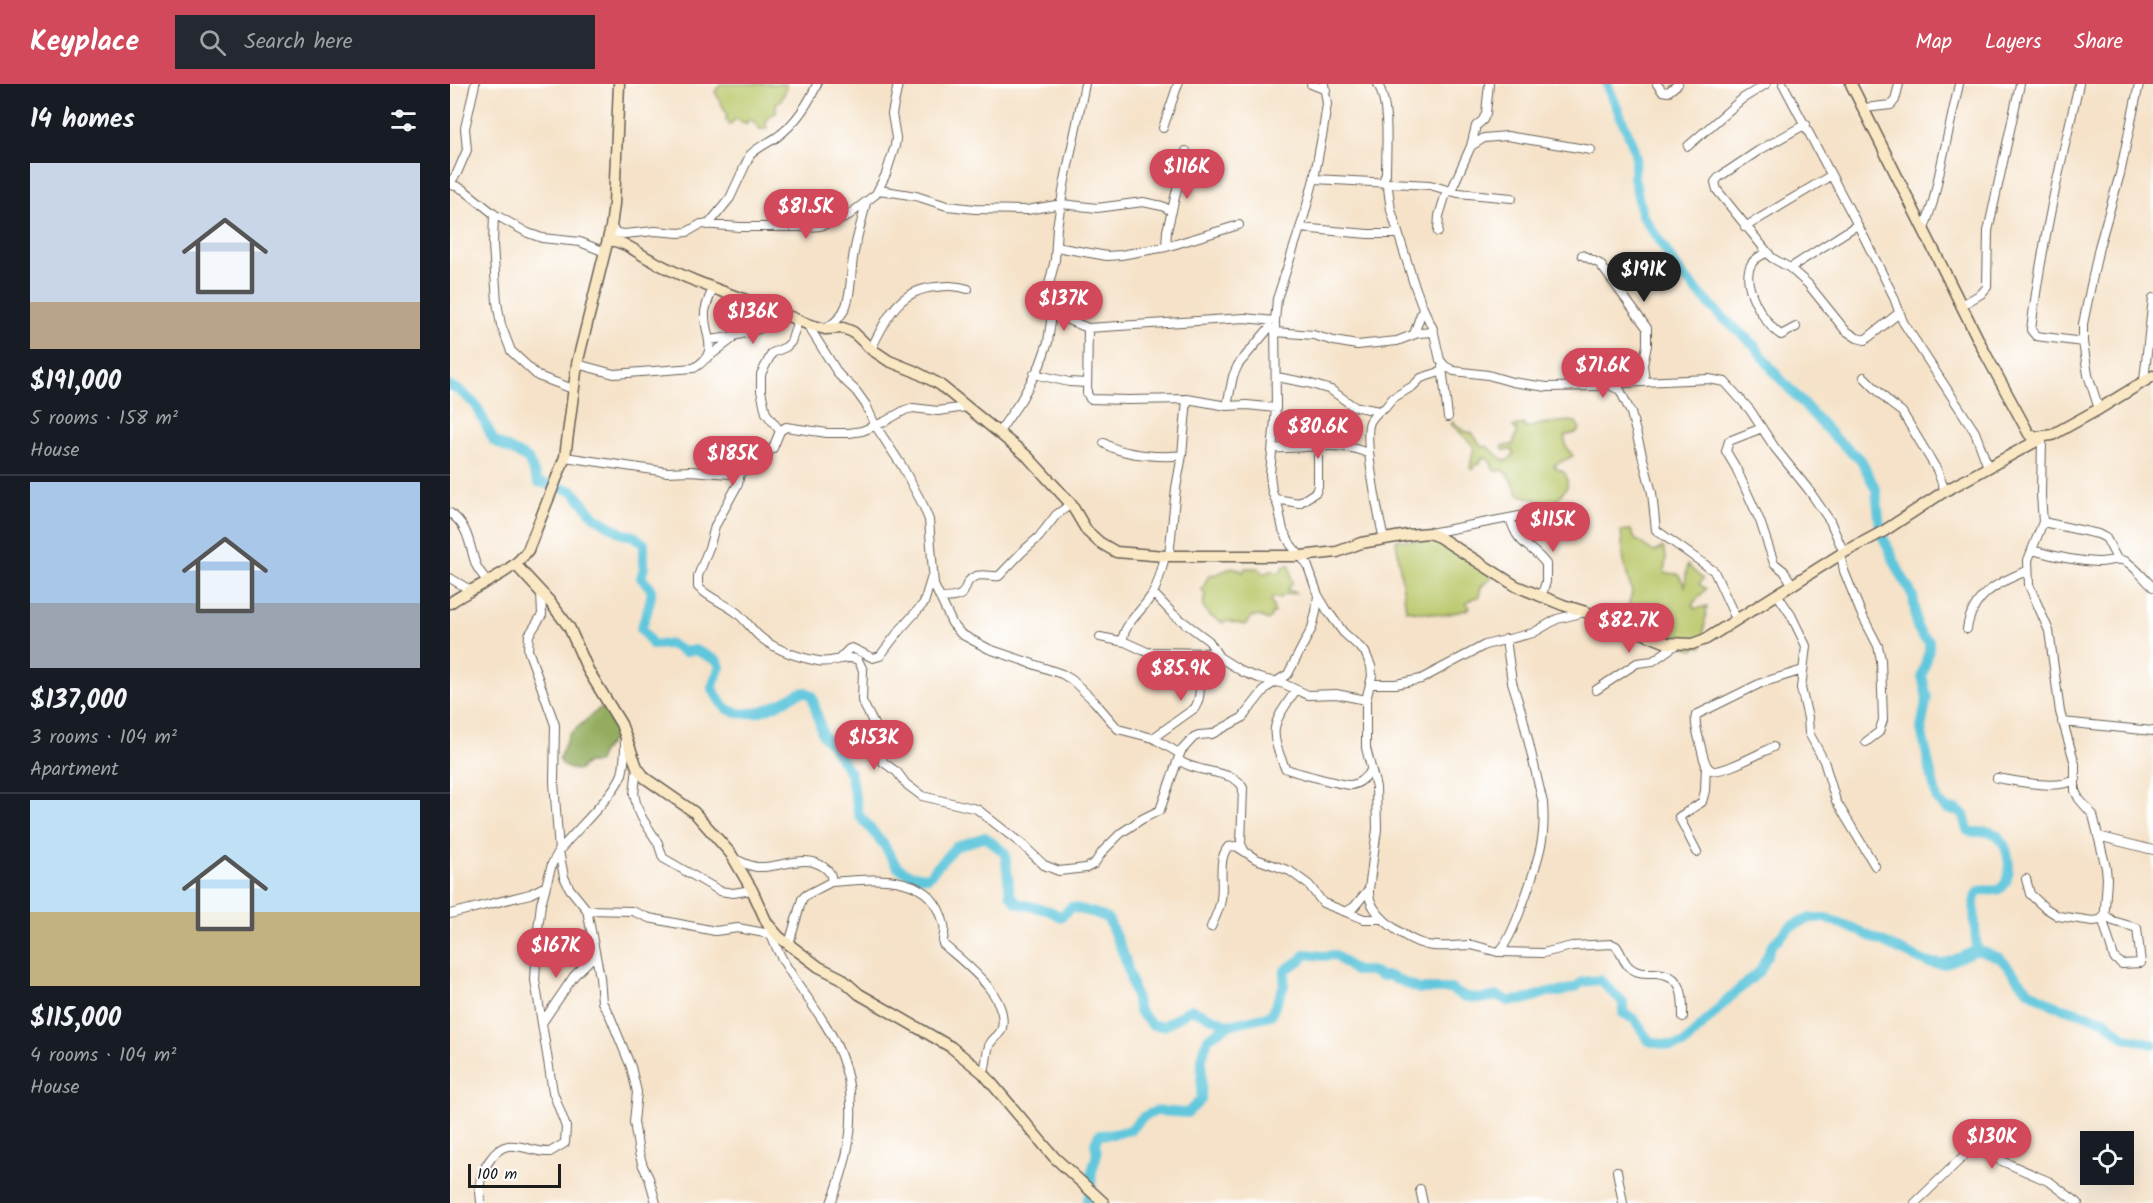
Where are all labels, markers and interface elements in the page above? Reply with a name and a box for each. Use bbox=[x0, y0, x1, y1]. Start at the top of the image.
search box bbox=[175, 15, 595, 69]
text: Keyplace bbox=[30, 20, 139, 65]
text: Search here bbox=[244, 25, 353, 60]
icon: search bbox=[196, 26, 229, 59]
text: Map bbox=[1915, 26, 1952, 59]
text: Layers bbox=[1985, 26, 2041, 59]
text: Share bbox=[2074, 26, 2123, 59]
text: 14 homes bbox=[30, 99, 135, 141]
icon: filters bbox=[387, 104, 420, 137]
pin: $116K bbox=[1145, 149, 1229, 200]
text: $116K bbox=[1164, 152, 1210, 184]
pin: $81.5K bbox=[757, 189, 855, 240]
text: $81.5K bbox=[778, 192, 834, 224]
icon: home bbox=[171, 202, 279, 310]
pin: $191K bbox=[1602, 252, 1686, 303]
text: $191K bbox=[1621, 255, 1667, 287]
pin: $137K bbox=[1022, 281, 1106, 332]
text: $137K bbox=[1039, 284, 1089, 316]
pin: $136K bbox=[711, 294, 795, 345]
text: $136K bbox=[727, 297, 779, 329]
pin: $71.6K bbox=[1554, 348, 1652, 399]
text: $71.6K bbox=[1576, 351, 1630, 383]
text: $191,000 bbox=[30, 361, 121, 403]
text: 5 rooms · 158 m² bbox=[30, 403, 178, 435]
pin: $80.6K bbox=[1269, 409, 1367, 460]
text: $80.6K bbox=[1287, 412, 1349, 444]
text: House bbox=[30, 435, 80, 467]
pin: $185K bbox=[691, 436, 775, 487]
text: $185K bbox=[707, 439, 759, 471]
pin: $115K bbox=[1511, 502, 1595, 553]
text: $115K bbox=[1530, 505, 1576, 537]
icon: home bbox=[171, 521, 279, 629]
pin: $82.7K bbox=[1580, 603, 1678, 654]
text: $82.7K bbox=[1598, 606, 1660, 638]
pin: $85.9K bbox=[1132, 651, 1230, 702]
text: $85.9K bbox=[1151, 654, 1211, 686]
text: $137,000 bbox=[30, 680, 127, 722]
pin: $153K bbox=[832, 720, 916, 771]
text: 3 rooms · 104 m² bbox=[30, 722, 177, 754]
text: $153K bbox=[849, 723, 899, 755]
text: Apartment bbox=[30, 754, 119, 786]
icon: home bbox=[171, 839, 279, 947]
pin: $167K bbox=[514, 928, 598, 979]
text: $167K bbox=[531, 931, 581, 963]
text: $115,000 bbox=[30, 998, 121, 1040]
text: 4 rooms · 104 m² bbox=[30, 1040, 176, 1072]
text: House bbox=[30, 1072, 80, 1104]
pin: $130K bbox=[1950, 1119, 2034, 1170]
text: $130K bbox=[1966, 1122, 2018, 1154]
map controls bbox=[2080, 1131, 2134, 1185]
button: locate bbox=[2080, 1131, 2134, 1185]
scale bar bbox=[468, 1161, 561, 1188]
text: 100 m bbox=[477, 1162, 517, 1187]

